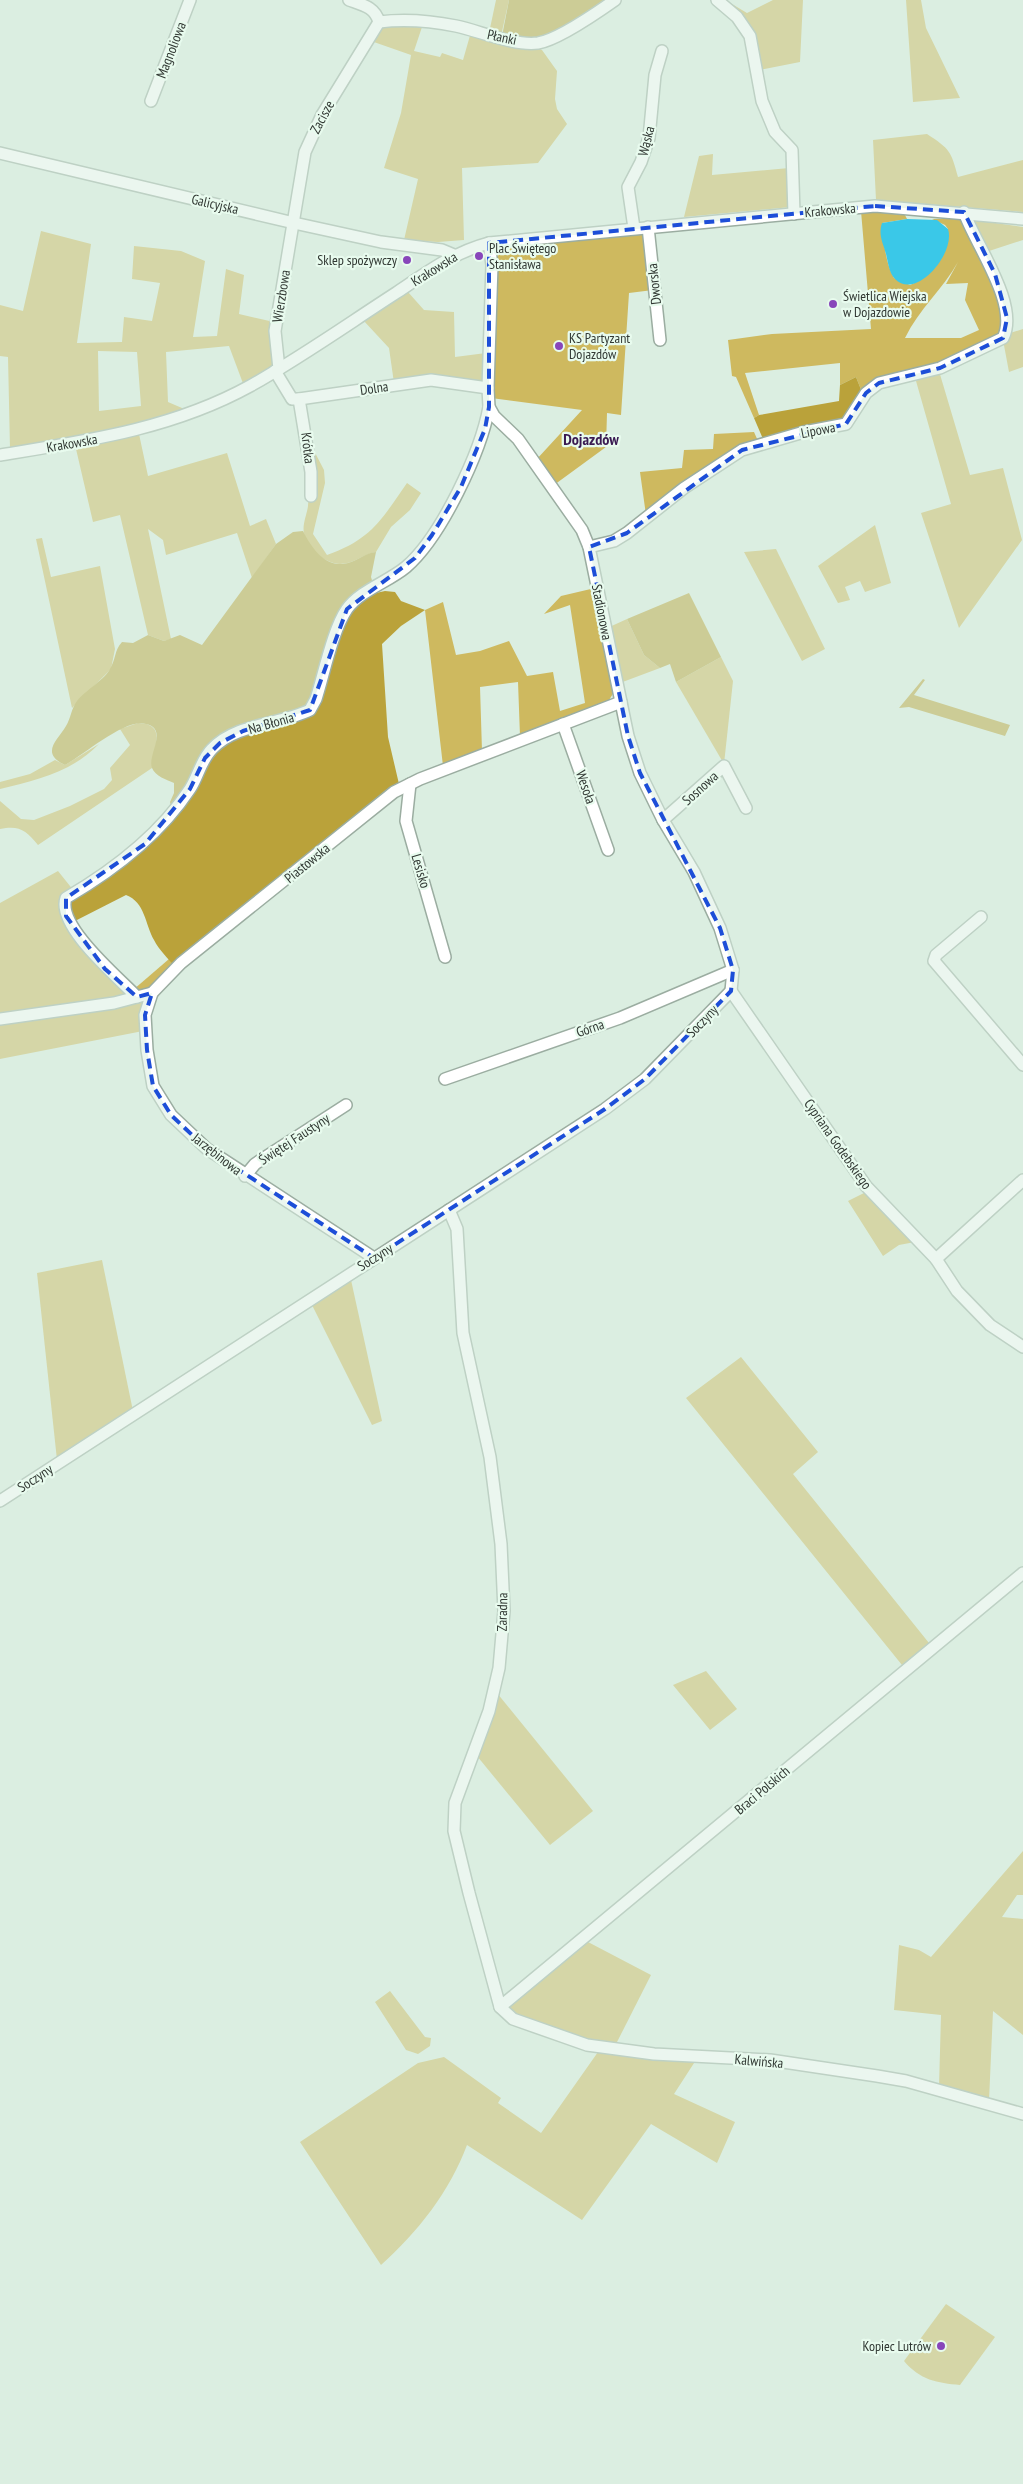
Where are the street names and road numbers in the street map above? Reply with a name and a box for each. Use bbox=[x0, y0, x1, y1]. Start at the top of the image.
street label: Magnoliowa bbox=[152, 19, 190, 81]
street label: Płanki bbox=[486, 25, 518, 49]
street label: Zacisze bbox=[306, 97, 338, 137]
street label: Wąska bbox=[634, 124, 658, 158]
street label: Galicyjska bbox=[190, 190, 240, 218]
street label: Krakowska bbox=[804, 199, 856, 221]
street label: Krakowska bbox=[407, 248, 461, 290]
street label: Dworska bbox=[643, 263, 665, 305]
street label: Wierzbowa bbox=[268, 268, 294, 324]
street label: Dolna bbox=[359, 377, 389, 399]
street label: Lipowa bbox=[799, 418, 837, 442]
street label: Krakowska bbox=[45, 430, 99, 456]
street label: Krótka bbox=[297, 431, 319, 465]
street label: Stadionowa bbox=[588, 583, 616, 641]
street label: Na Błonia bbox=[246, 708, 296, 738]
street label: Sosnowa bbox=[678, 767, 722, 809]
street label: Wesoła bbox=[572, 768, 600, 806]
street label: Piastowska bbox=[281, 839, 333, 887]
street label: Lesisko bbox=[407, 852, 435, 890]
street label: Soczyny bbox=[682, 1000, 722, 1041]
street label: Górna bbox=[574, 1015, 606, 1041]
street label: Cypriana Godebskiego bbox=[800, 1095, 876, 1193]
street label: Świętej Faustyny bbox=[255, 1109, 334, 1169]
street label: Jarzębinowa bbox=[188, 1128, 246, 1179]
street label: Soczyny bbox=[354, 1239, 397, 1275]
street label: Soczyny bbox=[14, 1460, 57, 1496]
street label: Zaradna bbox=[493, 1592, 511, 1632]
street label: Braci Polskich bbox=[731, 1762, 793, 1818]
street label: Kalwińska bbox=[734, 2050, 784, 2072]

